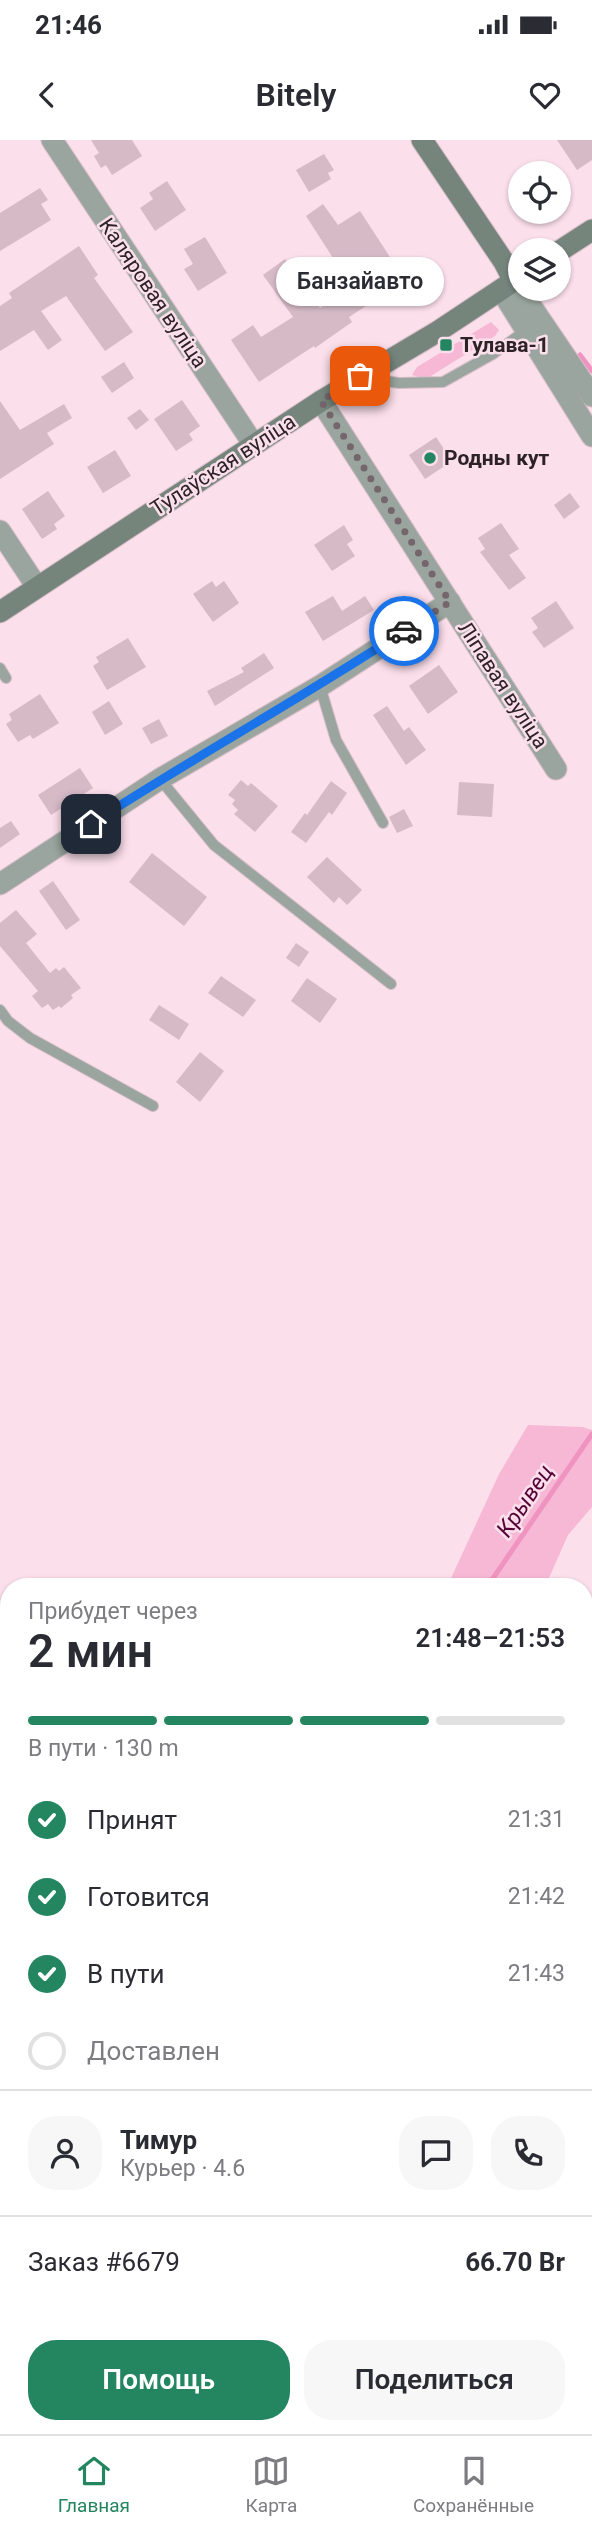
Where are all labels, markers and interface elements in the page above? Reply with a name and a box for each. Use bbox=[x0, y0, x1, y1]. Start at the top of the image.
text: 21:46 bbox=[35, 10, 102, 40]
icon: back bbox=[28, 76, 66, 114]
text: Bitely bbox=[256, 76, 336, 114]
icon: heart bbox=[526, 76, 564, 114]
map controls bbox=[508, 161, 571, 301]
button: locate bbox=[508, 161, 571, 224]
street label: Каляровая вуліца bbox=[94, 214, 212, 372]
button: layers bbox=[508, 238, 571, 301]
callout: Банзайавто bbox=[276, 257, 444, 306]
text: Банзайавто bbox=[297, 268, 423, 295]
place label: Тулава-1 bbox=[460, 333, 549, 357]
marker: Тулава-1 bbox=[438, 337, 454, 353]
pin bbox=[330, 346, 390, 406]
icon: bag bbox=[341, 357, 379, 395]
street label: Тулаўская вуліца bbox=[146, 409, 300, 521]
place label: Родны кут bbox=[444, 446, 550, 470]
marker: Родны кут bbox=[422, 450, 438, 466]
courier bbox=[369, 596, 439, 666]
icon: car bbox=[385, 612, 423, 650]
street label: Ліпавая вуліца bbox=[453, 617, 553, 753]
pin bbox=[61, 794, 121, 854]
icon: home bbox=[72, 805, 110, 843]
water label: Крывец bbox=[491, 1460, 559, 1542]
text: Прибудет через bbox=[28, 1598, 198, 1625]
text: 21:48–21:53 bbox=[415, 1623, 565, 1653]
text: 2 мин bbox=[28, 1624, 153, 1678]
text: В пути · 130 m bbox=[28, 1735, 179, 1762]
icon: check bbox=[28, 1801, 66, 1839]
text: Принят bbox=[87, 1805, 177, 1835]
text: 21:31 bbox=[508, 1806, 565, 1833]
icon: check bbox=[28, 1878, 66, 1916]
text: Готовится bbox=[87, 1882, 210, 1912]
text: 21:42 bbox=[508, 1883, 565, 1910]
icon: check bbox=[28, 1955, 66, 1993]
text: В пути bbox=[87, 1959, 164, 1989]
text: 21:43 bbox=[508, 1960, 565, 1987]
text: Доставлен bbox=[87, 2036, 220, 2066]
button: person bbox=[28, 2116, 102, 2190]
button: chat bbox=[399, 2116, 473, 2190]
button: phone bbox=[491, 2116, 565, 2190]
text: Тимур bbox=[120, 2125, 197, 2155]
text: Курьер · 4.6 bbox=[120, 2155, 245, 2182]
text: Заказ #6679 bbox=[28, 2247, 180, 2277]
text: 66.70 Br bbox=[465, 2247, 565, 2277]
button: Помощь bbox=[28, 2340, 290, 2420]
button: Поделиться bbox=[304, 2340, 565, 2420]
tab: Главная bbox=[58, 2452, 130, 2517]
tab: Карта bbox=[246, 2452, 297, 2517]
tab: Сохранённые bbox=[413, 2452, 534, 2517]

